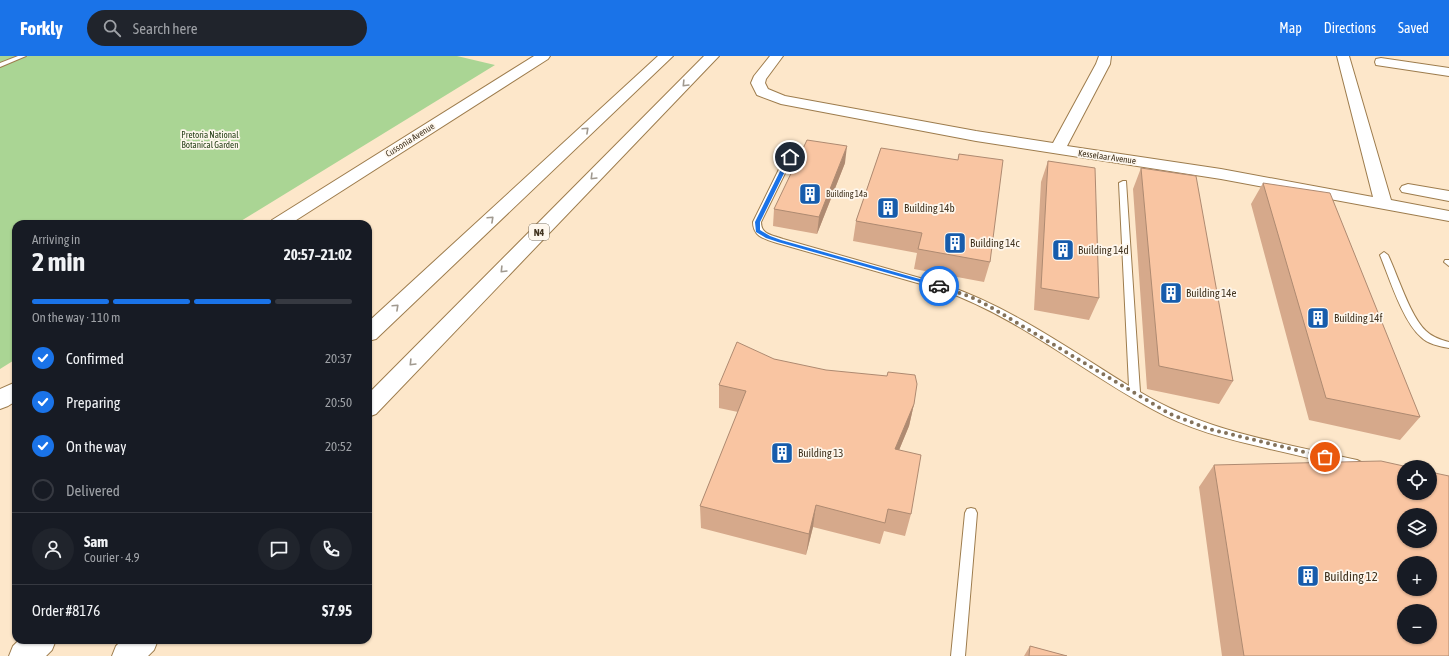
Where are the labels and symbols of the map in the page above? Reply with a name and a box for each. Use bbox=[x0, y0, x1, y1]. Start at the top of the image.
one-way arrow bbox=[682, 79, 689, 87]
street label: Cussonia Avenue bbox=[384, 121, 436, 159]
one-way arrow bbox=[581, 127, 589, 134]
park label: Pretoria National Botanical Garden bbox=[181, 130, 239, 150]
pin bbox=[773, 140, 807, 174]
street label: Kesselaar Avenue bbox=[1077, 148, 1137, 166]
one-way arrow bbox=[590, 172, 598, 180]
building icon: Building 14a bbox=[797, 181, 823, 207]
place label: Building 14a bbox=[826, 189, 867, 199]
building icon: Building 14b bbox=[875, 195, 901, 221]
place label: Building 14b bbox=[904, 202, 955, 214]
one-way arrow bbox=[486, 216, 494, 223]
road number: N4 bbox=[529, 224, 549, 240]
building icon: Building 14c bbox=[942, 230, 968, 256]
place label: Building 14c bbox=[970, 237, 1021, 249]
building icon: Building 14d bbox=[1050, 237, 1076, 263]
place label: Building 14d bbox=[1078, 244, 1129, 256]
one-way arrow bbox=[500, 265, 507, 273]
courier bbox=[919, 266, 959, 306]
building icon: Building 14e bbox=[1158, 280, 1184, 306]
place label: Building 14e bbox=[1186, 287, 1237, 299]
one-way arrow bbox=[392, 305, 399, 312]
building icon: Building 14f bbox=[1305, 305, 1331, 331]
place label: Building 14f bbox=[1334, 312, 1383, 324]
one-way arrow bbox=[409, 358, 417, 366]
building icon: Building 13 bbox=[769, 440, 795, 466]
pin bbox=[1308, 440, 1342, 474]
place label: Building 13 bbox=[798, 447, 844, 459]
building icon: Building 12 bbox=[1295, 563, 1321, 589]
place label: Building 12 bbox=[1324, 569, 1378, 584]

